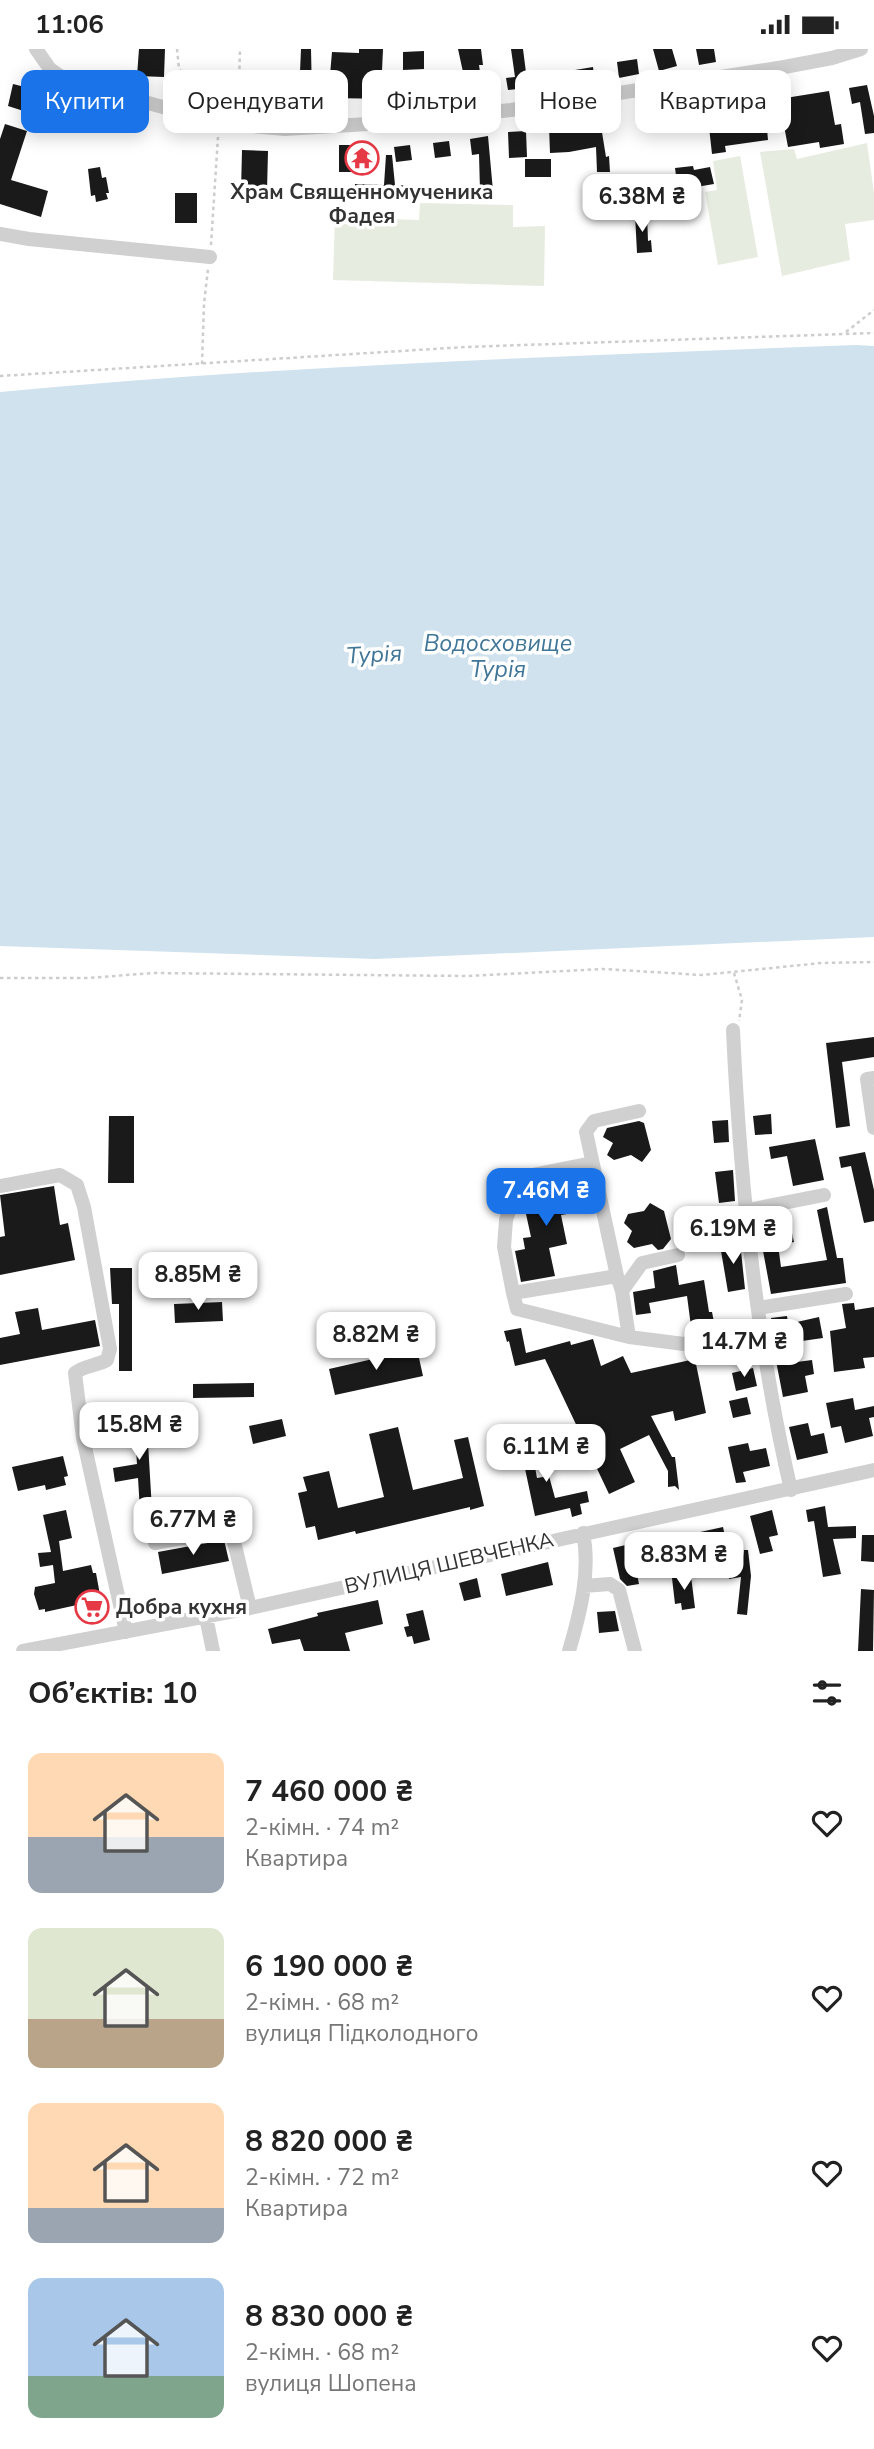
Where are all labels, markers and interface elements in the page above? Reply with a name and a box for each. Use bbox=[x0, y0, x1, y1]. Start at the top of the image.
text: 11:06 bbox=[35, 7, 104, 42]
chip: Купити bbox=[21, 70, 149, 133]
chip: Орендувати bbox=[163, 70, 348, 133]
chip: Фільтри bbox=[362, 70, 501, 133]
chip: Нове bbox=[515, 70, 621, 133]
chip: Квартира bbox=[635, 70, 791, 133]
temple icon: Храм Священномученика Фадея bbox=[343, 139, 381, 177]
pin: 6.38M ₴ bbox=[577, 174, 707, 234]
place label: Храм Священномученика Фадея bbox=[230, 178, 493, 230]
text: 6.38M ₴ bbox=[598, 181, 686, 212]
water label: Водосховище Турія bbox=[424, 628, 572, 685]
water label: Турія bbox=[345, 638, 403, 671]
pin: 7.46M ₴ bbox=[481, 1169, 611, 1228]
text: 7.46M ₴ bbox=[502, 1175, 590, 1206]
pin: 6.19M ₴ bbox=[668, 1207, 798, 1266]
text: 6.19M ₴ bbox=[689, 1213, 777, 1244]
pin: 8.85M ₴ bbox=[133, 1253, 263, 1312]
text: 8.85M ₴ bbox=[154, 1259, 242, 1290]
pin: 8.82M ₴ bbox=[311, 1313, 441, 1372]
text: 8.82M ₴ bbox=[332, 1319, 420, 1350]
pin: 14.7M ₴ bbox=[679, 1319, 809, 1379]
text: 14.7M ₴ bbox=[700, 1326, 788, 1357]
pin: 15.8M ₴ bbox=[74, 1403, 204, 1462]
text: 15.8M ₴ bbox=[95, 1409, 183, 1440]
pin: 6.11M ₴ bbox=[481, 1425, 611, 1484]
text: 6.11M ₴ bbox=[502, 1431, 590, 1462]
pin: 6.77M ₴ bbox=[128, 1497, 258, 1557]
text: 6.77M ₴ bbox=[149, 1504, 237, 1535]
street label: ВУЛИЦЯ ШЕВЧЕНКА bbox=[342, 1525, 556, 1601]
pin: 8.83M ₴ bbox=[619, 1533, 749, 1592]
text: 8.83M ₴ bbox=[640, 1539, 728, 1570]
supermarket icon: Добра кухня bbox=[73, 1588, 111, 1626]
place label: Добра кухня bbox=[116, 1593, 247, 1621]
text: Об’єктів: 10 bbox=[28, 1673, 198, 1714]
icon: filters bbox=[808, 1674, 846, 1712]
text: 7 460 000 ₴ bbox=[245, 1771, 413, 1812]
icon: home bbox=[84, 1781, 168, 1865]
icon: heart bbox=[808, 1804, 846, 1842]
text: 2-кімн. · 74 m² bbox=[245, 1812, 399, 1843]
text: Квартира bbox=[245, 1843, 348, 1874]
text: 6 190 000 ₴ bbox=[245, 1946, 413, 1987]
icon: home bbox=[84, 1956, 168, 2040]
icon: heart bbox=[808, 1979, 846, 2017]
text: 2-кімн. · 68 m² bbox=[245, 1987, 399, 2018]
text: вулиця Підколодного bbox=[245, 2018, 478, 2049]
text: 8 820 000 ₴ bbox=[245, 2121, 413, 2162]
icon: home bbox=[84, 2131, 168, 2215]
icon: heart bbox=[808, 2154, 846, 2192]
text: 2-кімн. · 72 m² bbox=[245, 2162, 399, 2193]
text: Квартира bbox=[245, 2193, 348, 2224]
text: 8 830 000 ₴ bbox=[245, 2296, 413, 2337]
icon: home bbox=[84, 2306, 168, 2390]
icon: heart bbox=[808, 2329, 846, 2367]
text: 2-кімн. · 68 m² bbox=[245, 2337, 399, 2368]
text: вулиця Шопена bbox=[245, 2368, 417, 2399]

